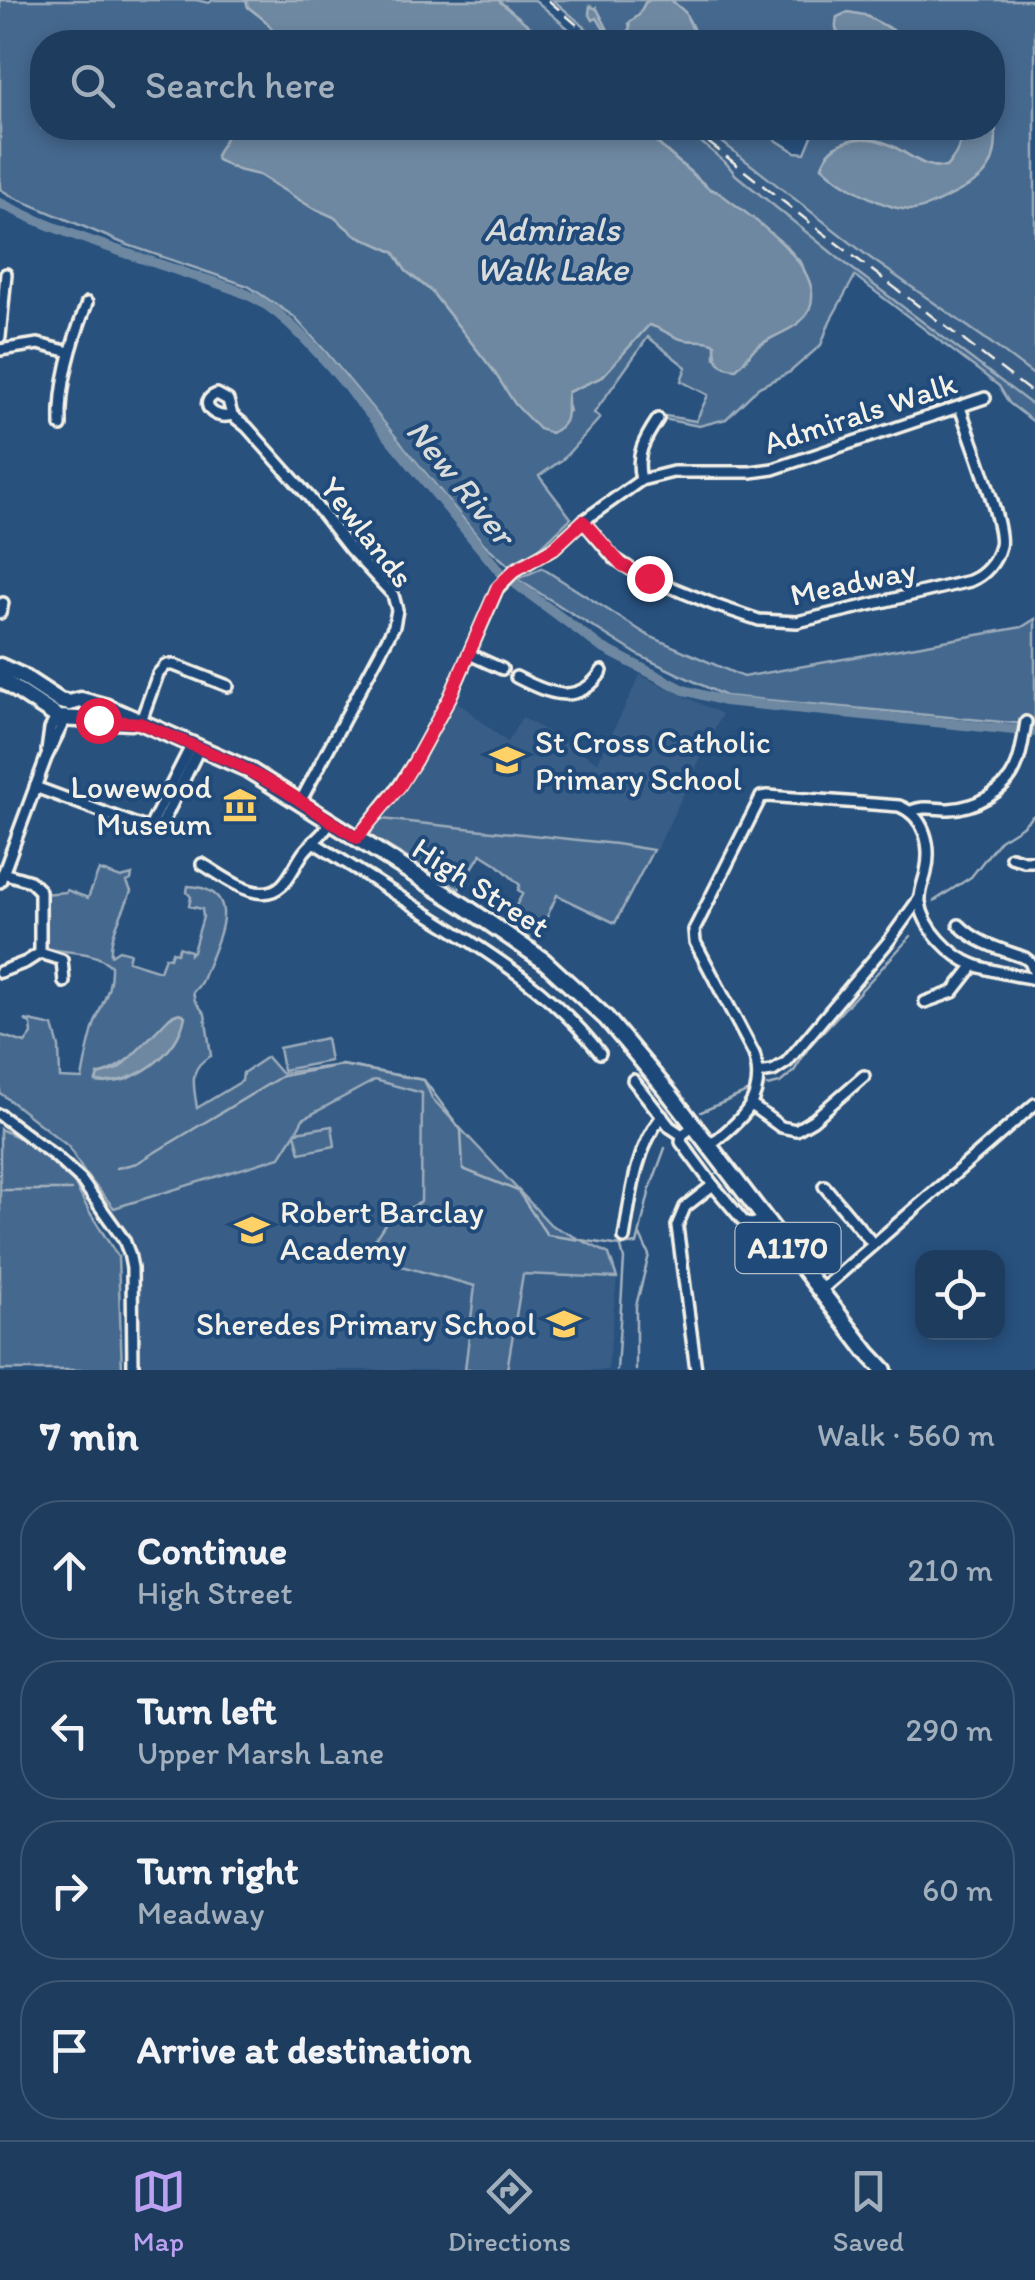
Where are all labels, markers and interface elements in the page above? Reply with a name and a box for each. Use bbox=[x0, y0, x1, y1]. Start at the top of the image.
search box bbox=[30, 30, 1005, 140]
icon: search bbox=[65, 58, 120, 113]
text: Search here bbox=[145, 62, 336, 108]
water label: Admirals Walk Lake bbox=[476, 208, 629, 290]
street label: Admirals Walk bbox=[759, 364, 962, 462]
water label: New River bbox=[398, 411, 527, 557]
street label: Yewlands bbox=[312, 469, 422, 595]
street label: Meadway bbox=[787, 550, 919, 614]
route end bbox=[627, 556, 673, 602]
route start bbox=[76, 698, 122, 744]
place label: St Cross Catholic Primary School bbox=[535, 723, 770, 798]
school or university icon: St Cross Catholic Primary School bbox=[488, 741, 526, 779]
place label: Lowewood Museum bbox=[71, 768, 212, 843]
museum icon: Lowewood Museum bbox=[221, 786, 259, 824]
street label: High Street bbox=[405, 829, 557, 945]
place label: Robert Barclay Academy bbox=[280, 1193, 484, 1268]
school or university icon: Robert Barclay Academy bbox=[233, 1211, 271, 1249]
road number: A1170 bbox=[736, 1223, 840, 1273]
map controls bbox=[915, 1250, 1005, 1340]
button: locate bbox=[915, 1250, 1005, 1340]
place label: Sheredes Primary School bbox=[196, 1305, 536, 1343]
school or university icon: Sheredes Primary School bbox=[545, 1305, 583, 1343]
text: 7 min bbox=[40, 1410, 139, 1461]
text: Walk · 560 m bbox=[817, 1416, 995, 1454]
text: Continue bbox=[137, 1528, 287, 1574]
icon: ahead bbox=[42, 1543, 97, 1598]
text: 210 m bbox=[907, 1551, 993, 1589]
text: High Street bbox=[137, 1574, 292, 1612]
text: Turn left bbox=[137, 1688, 277, 1734]
icon: left bbox=[42, 1703, 97, 1758]
text: 290 m bbox=[906, 1711, 993, 1749]
text: Upper Marsh Lane bbox=[137, 1734, 384, 1772]
text: Turn right bbox=[137, 1848, 299, 1894]
icon: right bbox=[42, 1863, 97, 1918]
text: 60 m bbox=[922, 1871, 993, 1909]
text: Meadway bbox=[137, 1894, 264, 1932]
icon: arrive bbox=[42, 2023, 97, 2078]
text: Arrive at destination bbox=[137, 2027, 472, 2073]
tab: Map bbox=[131, 2164, 186, 2258]
tab: Directions bbox=[448, 2164, 571, 2258]
tab: Saved bbox=[833, 2164, 904, 2258]

